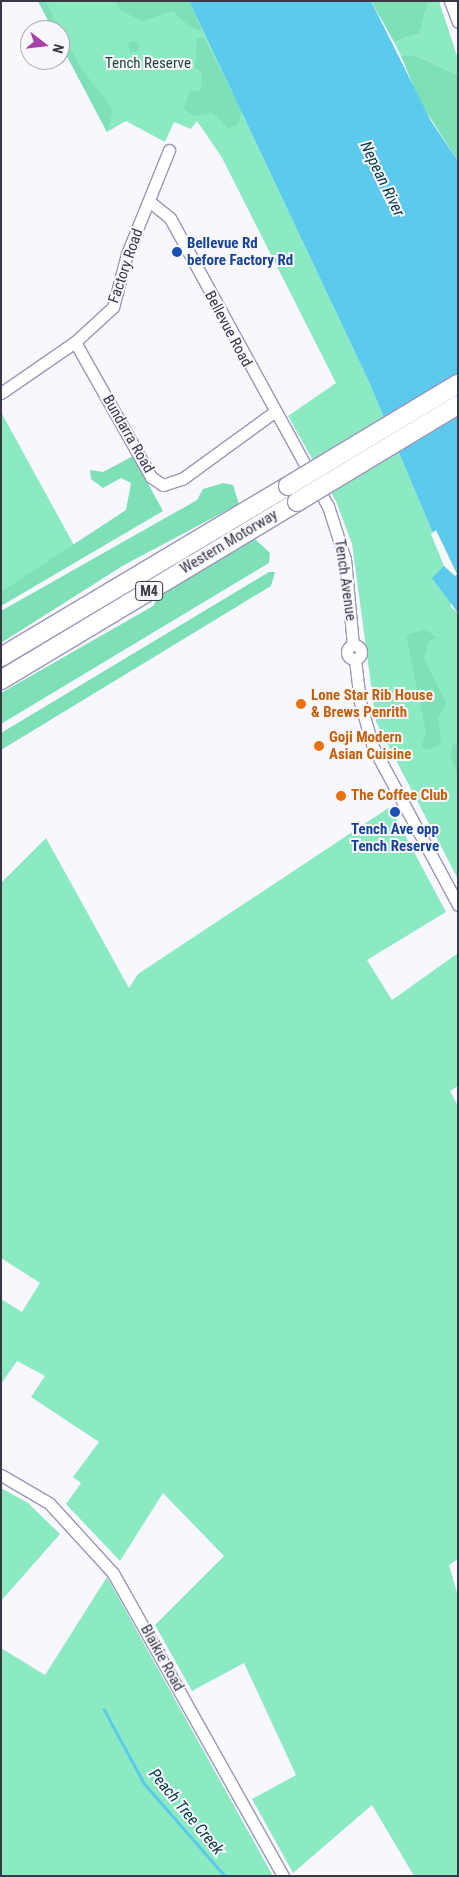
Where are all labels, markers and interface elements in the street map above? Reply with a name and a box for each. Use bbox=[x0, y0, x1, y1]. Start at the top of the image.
north arrow bbox=[20, 20, 70, 70]
text: N bbox=[50, 43, 67, 55]
park label: Tench Reserve bbox=[105, 55, 191, 73]
water label: Nepean River bbox=[356, 139, 408, 219]
street label: Factory Road bbox=[105, 226, 147, 306]
place label: Bellevue Rd before Factory Rd bbox=[187, 234, 293, 269]
marker: Bellevue Rd before Factory Rd bbox=[171, 246, 183, 258]
street label: Bellevue Road bbox=[201, 288, 255, 370]
street label: Bundarra Road bbox=[98, 392, 158, 476]
street label: Western Motorway bbox=[177, 506, 281, 578]
street label: Tench Avenue bbox=[330, 538, 360, 622]
road number: M4 bbox=[134, 580, 164, 602]
place label: Lone Star Rib House & Brews Penrith bbox=[311, 686, 433, 721]
marker: Lone Star Rib House & Brews Penrith bbox=[295, 698, 307, 710]
place label: Goji Modern Asian Cuisine bbox=[329, 728, 411, 763]
marker: Goji Modern Asian Cuisine bbox=[313, 740, 325, 752]
place label: The Coffee Club bbox=[351, 787, 448, 805]
marker: The Coffee Club bbox=[335, 790, 347, 802]
marker: Tench Ave opp Tench Reserve bbox=[389, 806, 401, 818]
place label: Tench Ave opp Tench Reserve bbox=[351, 820, 439, 855]
street label: Blaikie Road bbox=[136, 1622, 188, 1694]
water label: Peach Tree Creek bbox=[144, 1765, 228, 1859]

